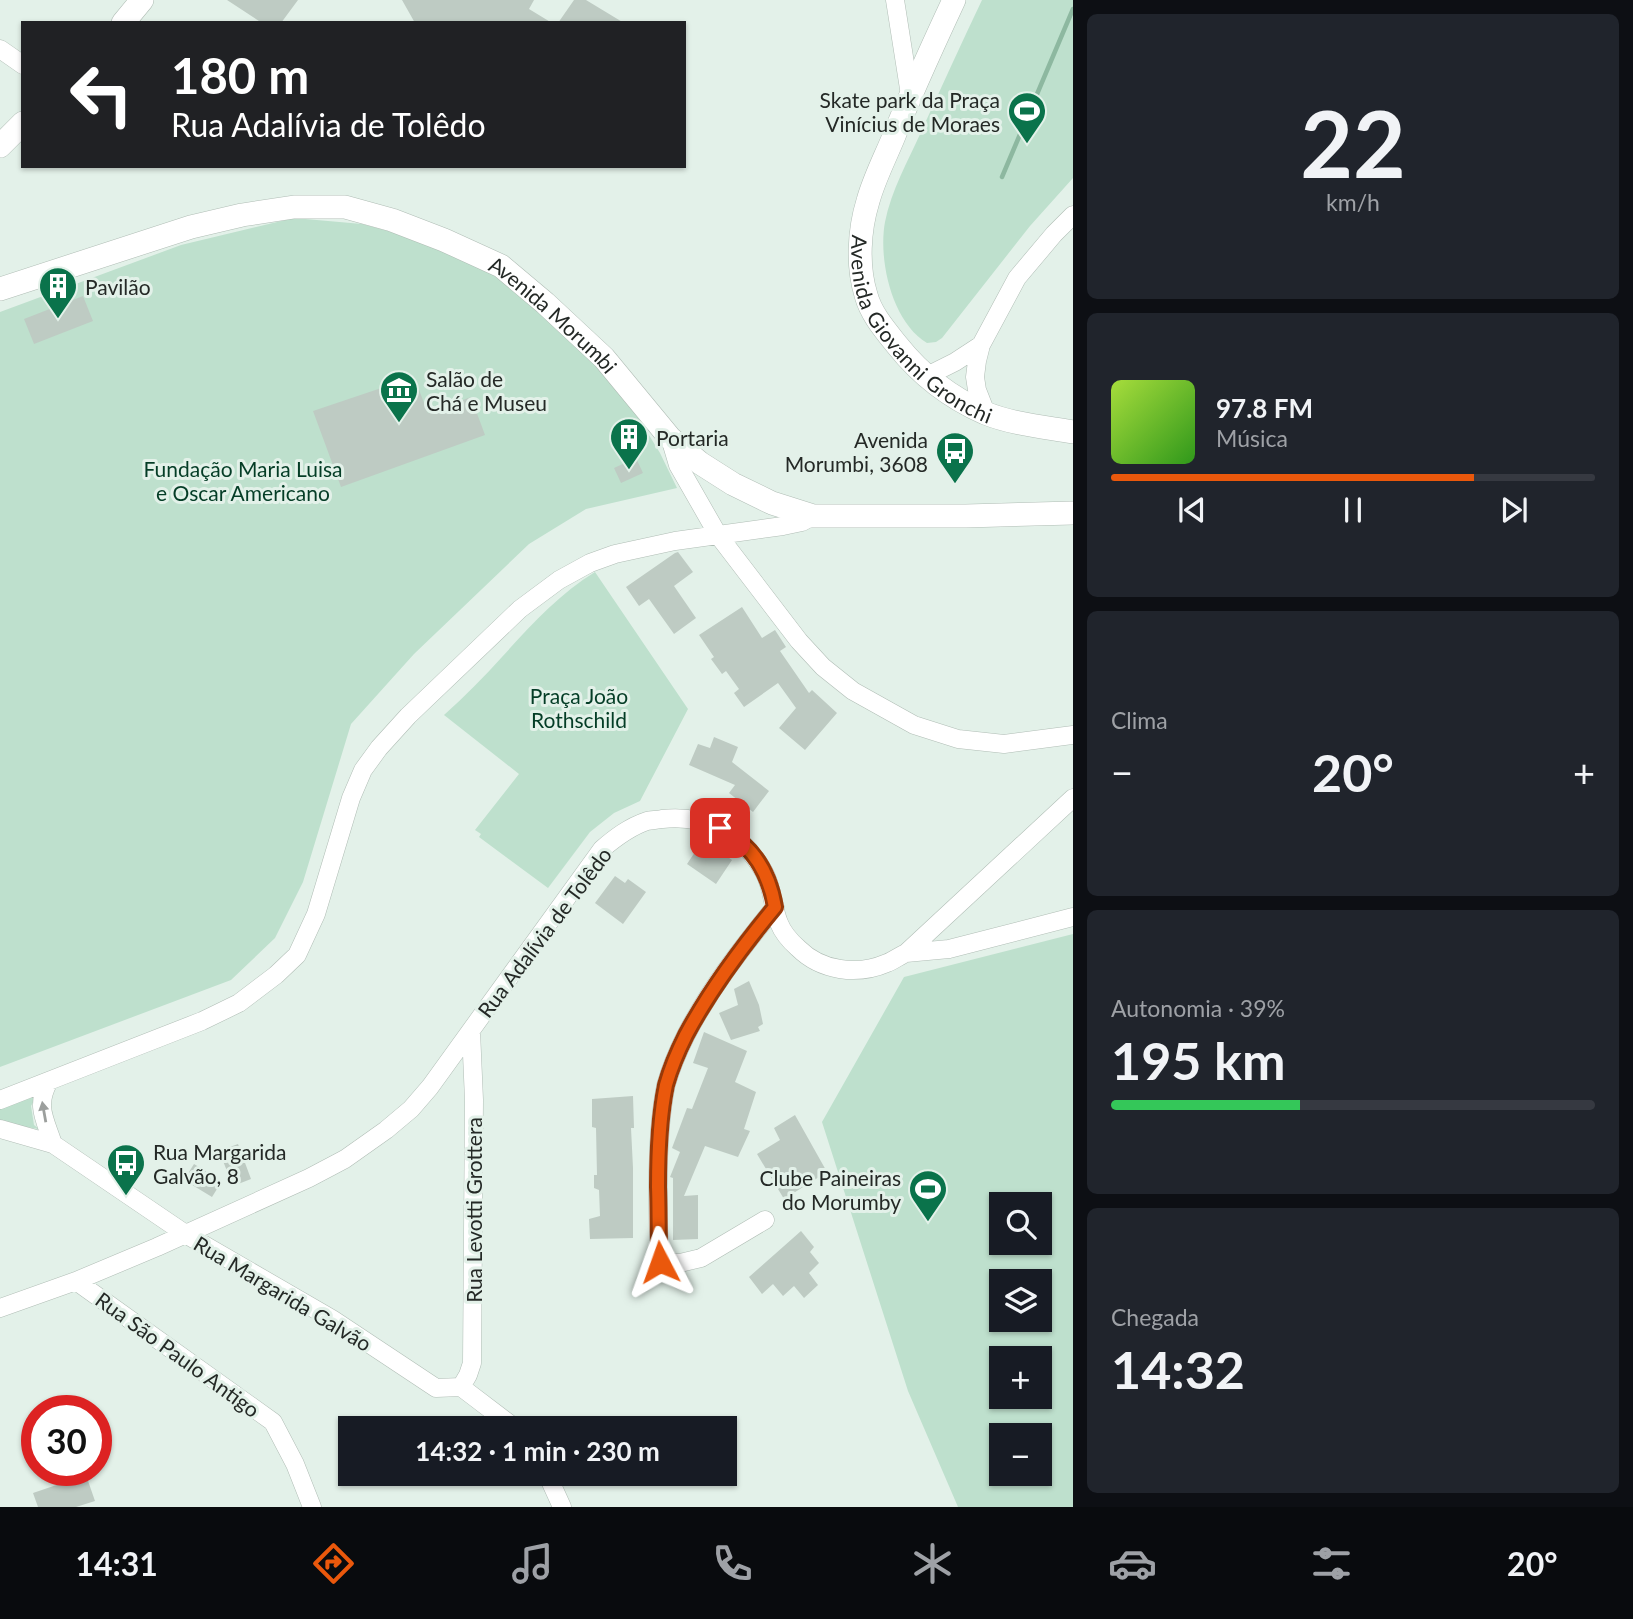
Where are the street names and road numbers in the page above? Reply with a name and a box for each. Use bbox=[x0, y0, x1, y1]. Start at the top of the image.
street label: Avenida Giovanni Gronchi bbox=[848, 234, 996, 427]
street label: Avenida Morumbi bbox=[486, 250, 623, 377]
street label: Rua Adalívia de Tolêdo bbox=[472, 842, 616, 1022]
street label: Rua Levotti Grottera bbox=[461, 1117, 486, 1303]
street label: Rua Margarida Galvão bbox=[190, 1230, 376, 1356]
street label: Rua São Paulo Antigo bbox=[91, 1286, 265, 1422]

